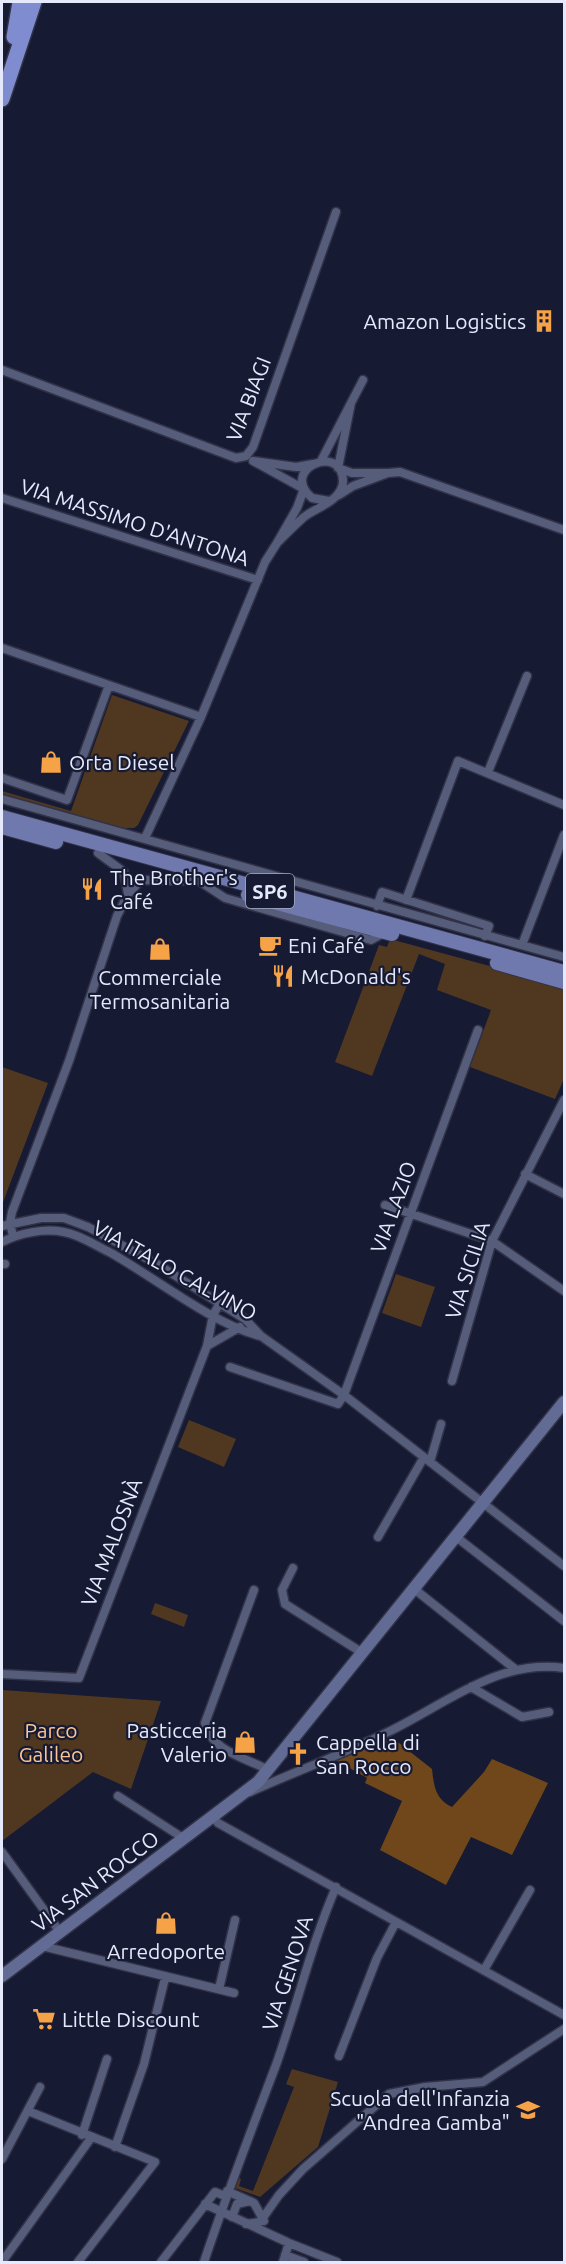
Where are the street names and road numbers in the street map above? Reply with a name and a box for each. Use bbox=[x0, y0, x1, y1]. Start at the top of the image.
street label: VIA BIAGI bbox=[221, 353, 275, 445]
street label: VIA MASSIMO D'ANTONA bbox=[17, 474, 253, 570]
road number: SP6 bbox=[246, 874, 294, 908]
street label: VIA LAZIO bbox=[365, 1158, 421, 1256]
street label: VIA ITALO CALVINO bbox=[89, 1215, 261, 1325]
street label: VIA SICILIA bbox=[440, 1218, 494, 1322]
street label: VIA MALOSNÀ bbox=[76, 1474, 147, 1609]
street label: VIA SAN ROCCO bbox=[27, 1826, 163, 1936]
street label: VIA GENOVA bbox=[257, 1912, 317, 2034]

